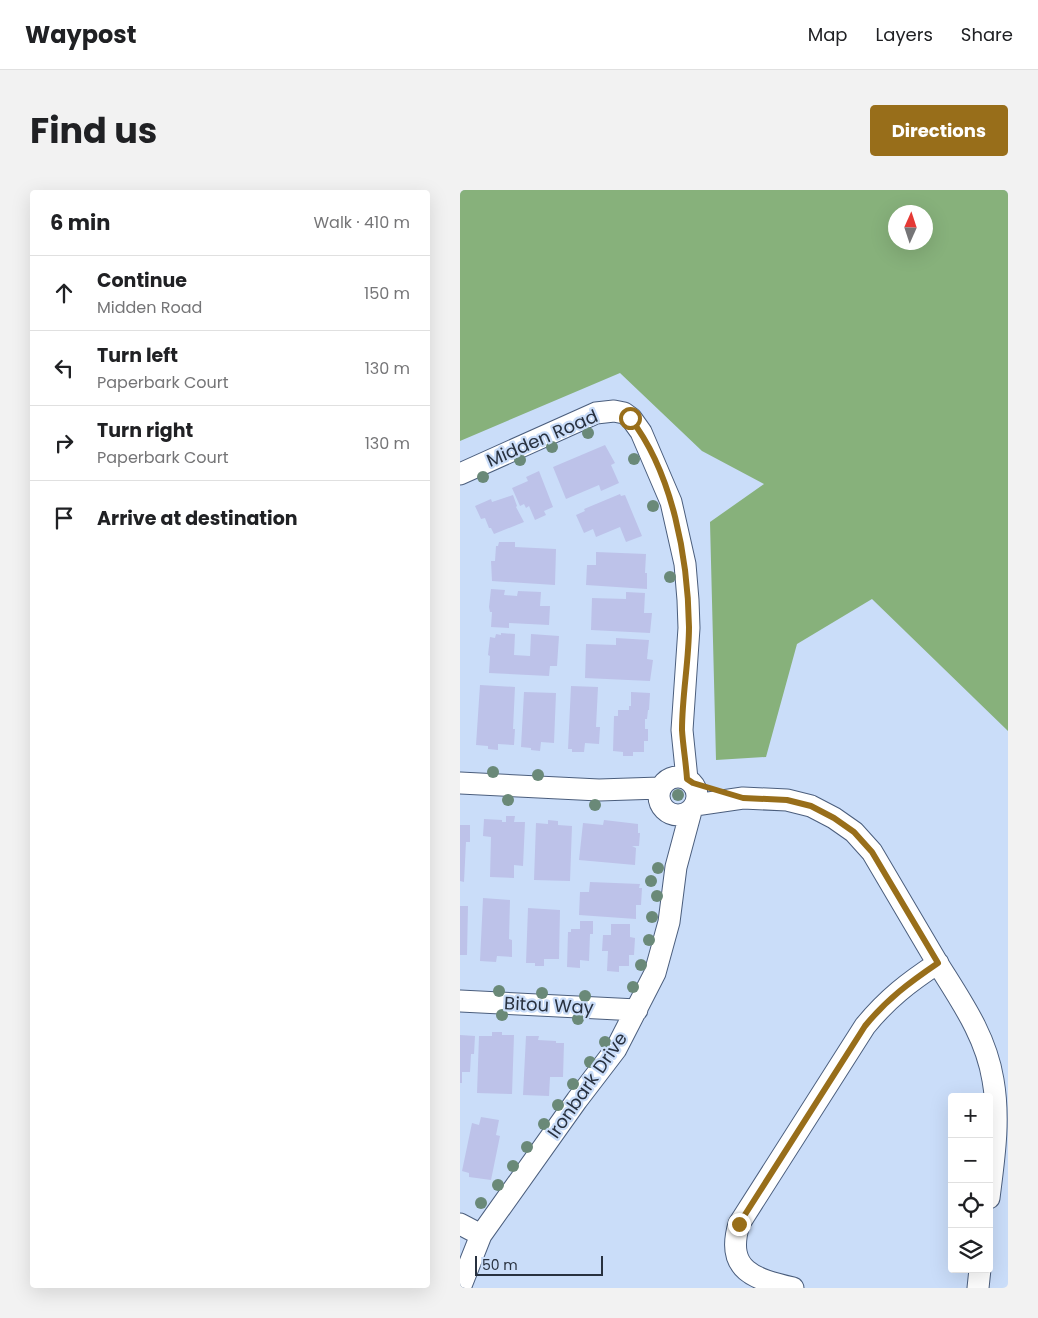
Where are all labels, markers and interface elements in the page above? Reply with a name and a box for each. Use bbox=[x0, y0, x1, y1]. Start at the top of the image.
text: Waypost bbox=[25, 18, 136, 51]
text: Map bbox=[808, 22, 848, 47]
text: Layers bbox=[876, 22, 933, 47]
text: Share bbox=[961, 22, 1013, 47]
button: Directions bbox=[870, 105, 1008, 156]
text: Find us bbox=[30, 106, 157, 155]
north arrow bbox=[888, 205, 933, 250]
text: 6 min bbox=[50, 208, 110, 237]
text: Walk · 410 m bbox=[313, 211, 410, 234]
text: Continue bbox=[97, 267, 187, 294]
icon: ahead bbox=[50, 279, 78, 307]
text: 150 m bbox=[364, 282, 410, 305]
text: Midden Road bbox=[97, 296, 202, 319]
text: Turn left bbox=[97, 342, 178, 369]
icon: left bbox=[50, 354, 78, 382]
text: 130 m bbox=[365, 357, 410, 380]
text: Paperbark Court bbox=[97, 371, 229, 394]
street label: Midden Road bbox=[483, 403, 601, 473]
route start bbox=[619, 407, 642, 430]
text: Turn right bbox=[97, 417, 193, 444]
icon: right bbox=[50, 429, 78, 457]
text: 130 m bbox=[365, 432, 410, 455]
text: Paperbark Court bbox=[97, 446, 229, 469]
icon: arrive bbox=[50, 504, 78, 532]
text: Arrive at destination bbox=[97, 505, 298, 532]
street label: Bitou Way bbox=[504, 990, 594, 1020]
street label: Ironbark Drive bbox=[541, 1027, 633, 1143]
map controls bbox=[948, 1093, 993, 1273]
button: + bbox=[948, 1093, 993, 1138]
button: − bbox=[948, 1138, 993, 1183]
button: locate bbox=[948, 1183, 993, 1228]
route end bbox=[728, 1213, 751, 1236]
button: layers bbox=[948, 1228, 993, 1273]
scale bar bbox=[475, 1253, 602, 1276]
text: 50 m bbox=[482, 1255, 518, 1275]

